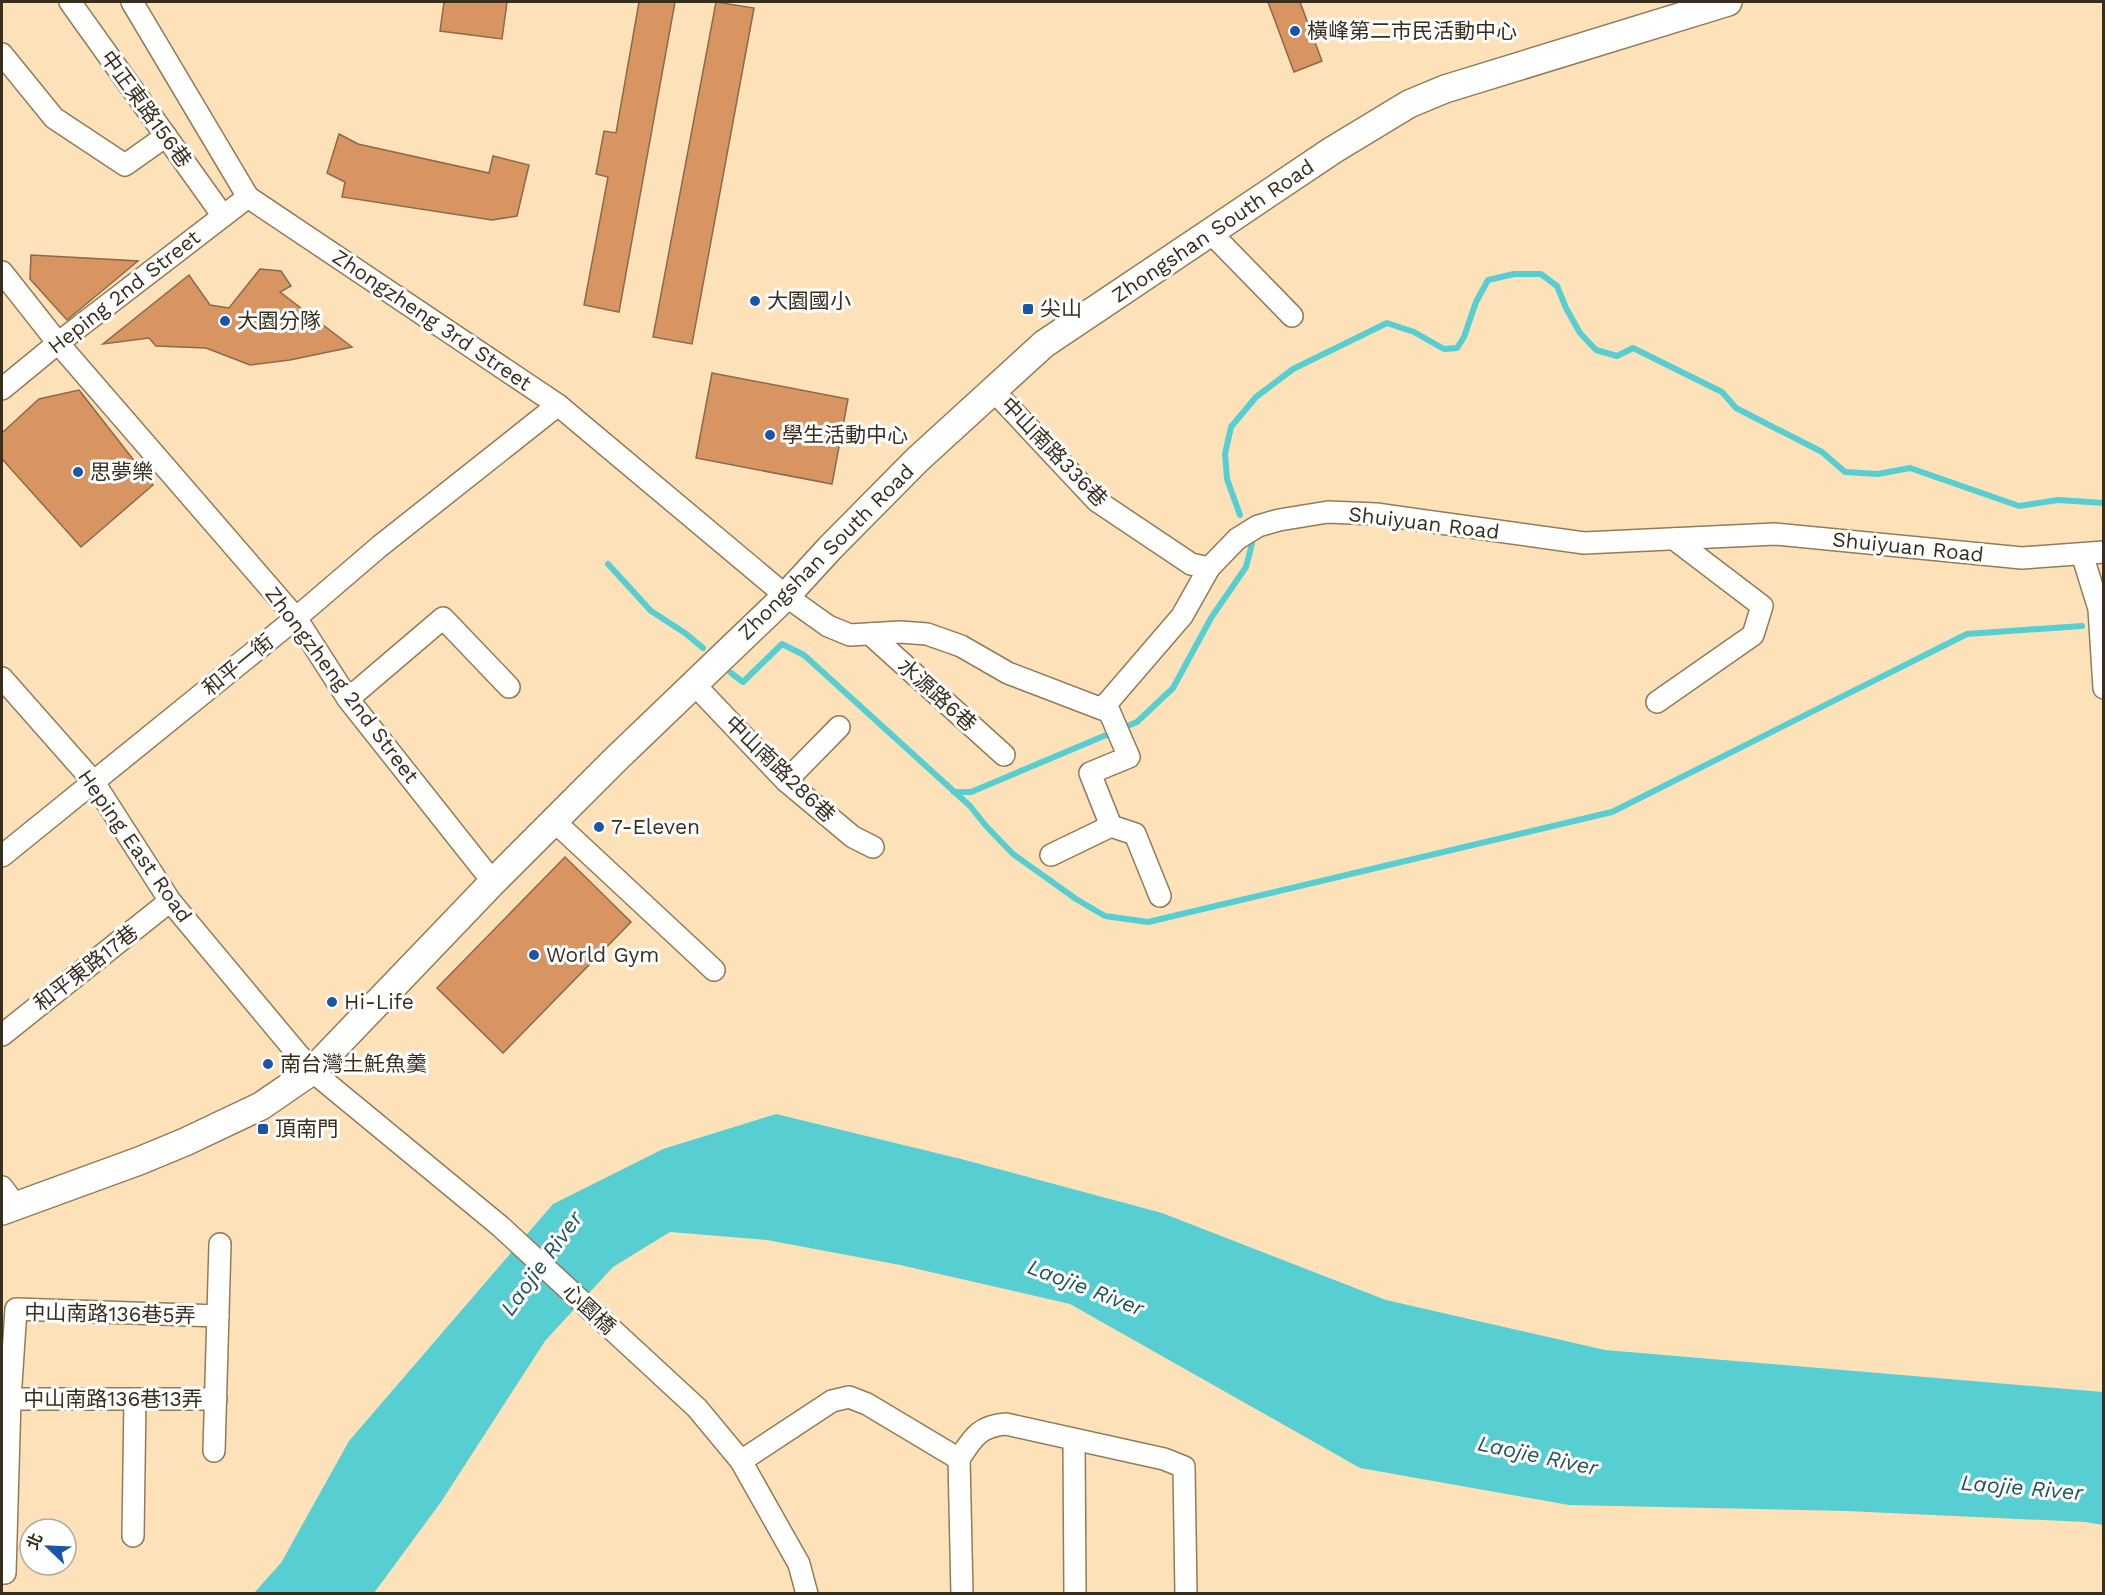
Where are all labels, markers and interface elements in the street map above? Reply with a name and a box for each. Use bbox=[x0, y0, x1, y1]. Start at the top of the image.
place label: 橫峰第二市民活動中心 bbox=[1307, 18, 1517, 43]
marker: 橫峰第二市民活動中心 bbox=[1288, 24, 1302, 38]
street label: 中正東路156巷 bbox=[96, 45, 197, 172]
street label: Zhongshan South Road bbox=[1107, 154, 1319, 308]
street label: Heping 2nd Street bbox=[43, 224, 205, 359]
street label: Zhongzheng 3rd Street bbox=[328, 244, 537, 396]
place label: 大園國小 bbox=[767, 288, 851, 313]
marker: 大園國小 bbox=[748, 294, 762, 308]
place label: 尖山 bbox=[1040, 296, 1082, 321]
marker: 尖山 bbox=[1021, 302, 1035, 316]
place label: 大園分隊 bbox=[237, 308, 321, 333]
marker: 大園分隊 bbox=[218, 314, 232, 328]
street label: 中山南路336巷 bbox=[996, 392, 1113, 512]
place label: 學生活動中心 bbox=[782, 422, 908, 447]
marker: 學生活動中心 bbox=[763, 428, 777, 442]
place label: 思夢樂 bbox=[90, 459, 153, 484]
street label: Zhongshan South Road bbox=[733, 459, 919, 645]
marker: 思夢樂 bbox=[71, 465, 85, 479]
street label: Shuiyuan Road bbox=[1347, 501, 1501, 544]
street label: Shuiyuan Road bbox=[1831, 526, 1985, 567]
street label: Zhongzheng 2nd Street bbox=[260, 582, 425, 788]
street label: 和平一街 bbox=[197, 628, 278, 701]
street label: 水源路6巷 bbox=[893, 653, 982, 736]
street label: 中山南路286巷 bbox=[720, 710, 840, 827]
street label: Heping East Road bbox=[73, 764, 198, 927]
place label: 7-Eleven bbox=[611, 814, 700, 839]
marker: 7-Eleven bbox=[592, 820, 606, 834]
street label: 和平東路17巷 bbox=[29, 919, 143, 1016]
place label: World Gym bbox=[546, 942, 659, 967]
marker: World Gym bbox=[527, 948, 541, 962]
place label: Hi-Life bbox=[344, 989, 414, 1014]
marker: Hi-Life bbox=[325, 995, 339, 1009]
place label: 南台灣土魠魚羹 bbox=[280, 1051, 427, 1076]
marker: 南台灣土魠魚羹 bbox=[261, 1057, 275, 1071]
place label: 頂南門 bbox=[275, 1116, 338, 1141]
marker: 頂南門 bbox=[256, 1122, 270, 1136]
water label: Laojie River bbox=[495, 1205, 588, 1320]
water label: Laojie River bbox=[1024, 1254, 1149, 1322]
street label: 心園橋 bbox=[558, 1278, 621, 1339]
street label: 中山南路136巷5弄 bbox=[24, 1300, 196, 1327]
street label: 中山南路136巷13弄 bbox=[23, 1386, 203, 1411]
water label: Laojie River bbox=[1475, 1431, 1602, 1481]
water label: Laojie River bbox=[1960, 1470, 2085, 1505]
north arrow bbox=[18, 1517, 78, 1577]
text: 北 bbox=[23, 1530, 47, 1552]

